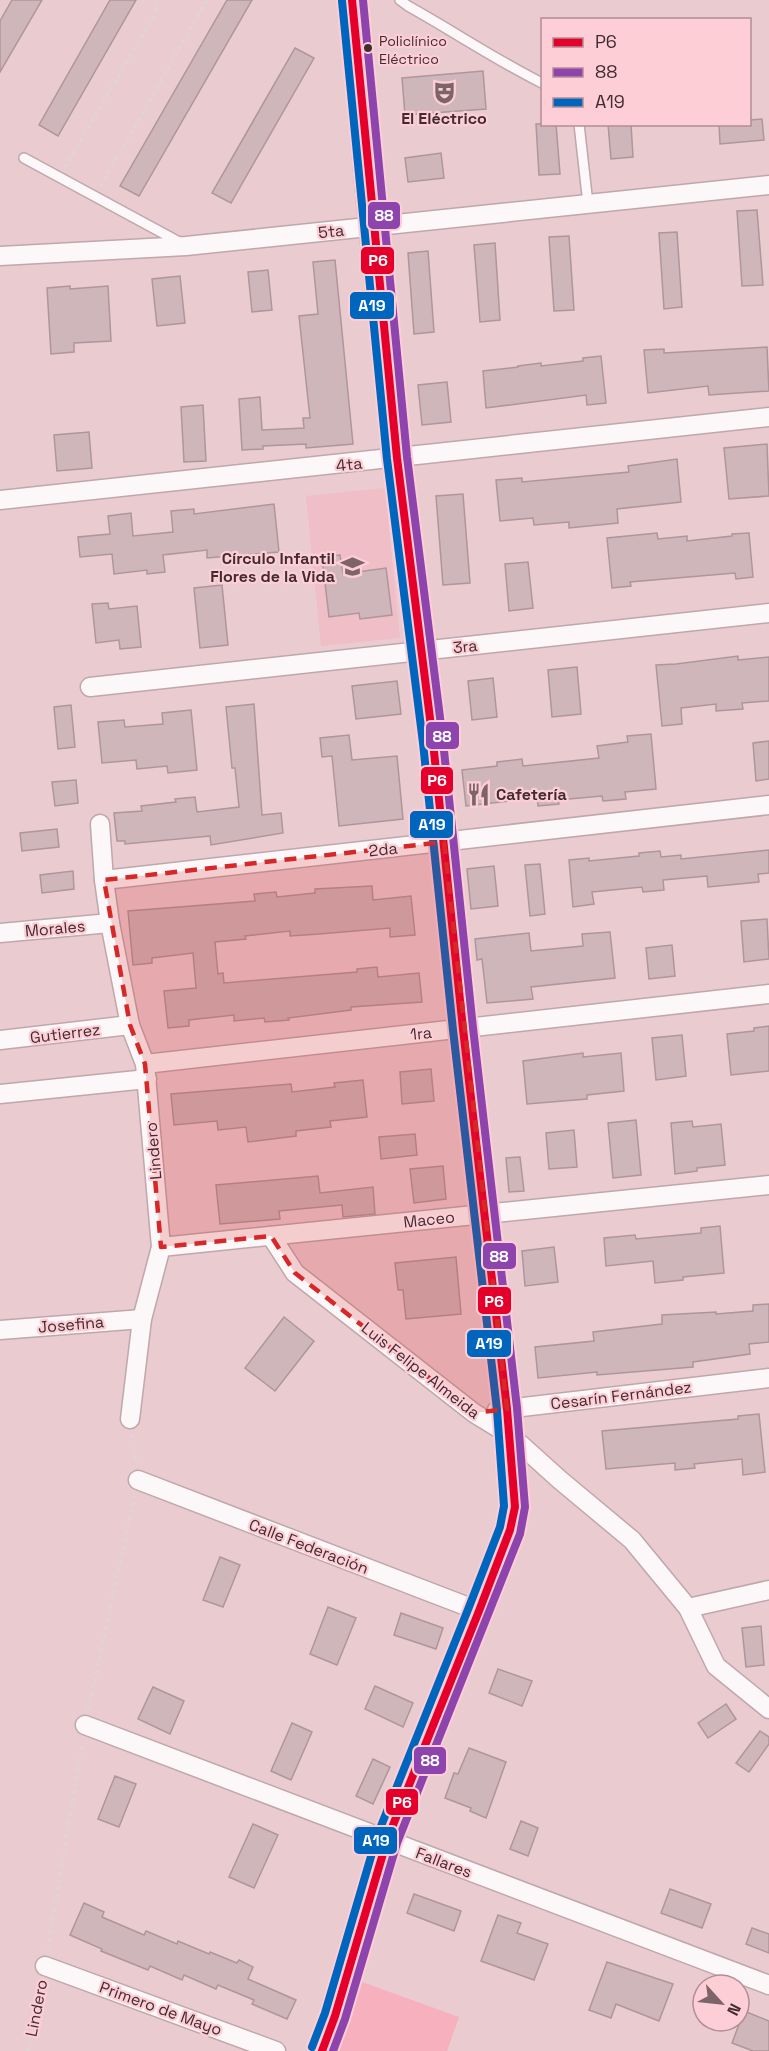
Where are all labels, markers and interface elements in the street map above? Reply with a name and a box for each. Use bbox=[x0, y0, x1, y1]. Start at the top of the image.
legend bbox=[541, 18, 751, 126]
text: P6 bbox=[595, 30, 617, 53]
place label: Policlínico Eléctrico bbox=[379, 32, 447, 68]
marker: Policlínico Eléctrico bbox=[362, 42, 374, 54]
text: 88 bbox=[595, 60, 617, 83]
theatre icon: El Eléctrico bbox=[431, 80, 457, 106]
text: A19 bbox=[595, 90, 625, 113]
place label: El Eléctrico bbox=[401, 108, 487, 129]
line badge: 88 bbox=[367, 201, 401, 230]
text: 88 bbox=[374, 205, 394, 226]
street label: 5ta bbox=[317, 220, 345, 243]
line badge: P6 bbox=[360, 246, 395, 275]
text: P6 bbox=[368, 250, 388, 271]
line badge: A19 bbox=[349, 291, 395, 320]
text: A19 bbox=[358, 295, 386, 316]
street label: 4ta bbox=[335, 453, 363, 476]
place label: Círculo Infantil Flores de la Vida bbox=[210, 548, 335, 587]
school or university icon: Círculo Infantil Flores de la Vida bbox=[340, 554, 366, 580]
street label: 3ra bbox=[452, 635, 478, 658]
line badge: 88 bbox=[425, 721, 460, 750]
text: 88 bbox=[432, 726, 452, 747]
line badge: P6 bbox=[420, 766, 454, 795]
text: P6 bbox=[427, 770, 447, 791]
restaurant icon: Cafetería bbox=[465, 781, 491, 807]
place label: Cafetería bbox=[496, 784, 567, 805]
line badge: A19 bbox=[409, 810, 454, 839]
text: A19 bbox=[418, 814, 446, 835]
street label: 2da bbox=[367, 838, 399, 861]
street label: Morales bbox=[24, 915, 86, 942]
street label: Gutierrez bbox=[29, 1019, 101, 1048]
street label: 1ra bbox=[409, 1022, 433, 1045]
street label: Lindero bbox=[141, 1121, 166, 1181]
street label: Maceo bbox=[402, 1206, 456, 1233]
line badge: 88 bbox=[482, 1242, 517, 1270]
text: 88 bbox=[489, 1246, 509, 1267]
line badge: P6 bbox=[477, 1286, 512, 1315]
text: P6 bbox=[484, 1291, 504, 1312]
street label: Josefina bbox=[37, 1311, 105, 1338]
street label: Luis Felipe Almeida bbox=[357, 1317, 484, 1423]
line badge: A19 bbox=[466, 1329, 512, 1358]
text: A19 bbox=[475, 1333, 503, 1354]
street label: Cesarín Fernández bbox=[549, 1376, 693, 1415]
street label: Calle Federación bbox=[246, 1514, 372, 1579]
line badge: 88 bbox=[413, 1746, 447, 1775]
text: 88 bbox=[420, 1750, 440, 1771]
line badge: P6 bbox=[385, 1788, 419, 1816]
text: P6 bbox=[392, 1792, 412, 1813]
line badge: A19 bbox=[353, 1826, 398, 1855]
text: A19 bbox=[362, 1830, 390, 1851]
street label: Fallares bbox=[413, 1842, 475, 1883]
north arrow bbox=[691, 1973, 751, 2033]
street label: Primero de Mayo bbox=[97, 1977, 225, 2040]
street label: Lindero bbox=[21, 1978, 52, 2039]
text: N bbox=[722, 2000, 746, 2019]

